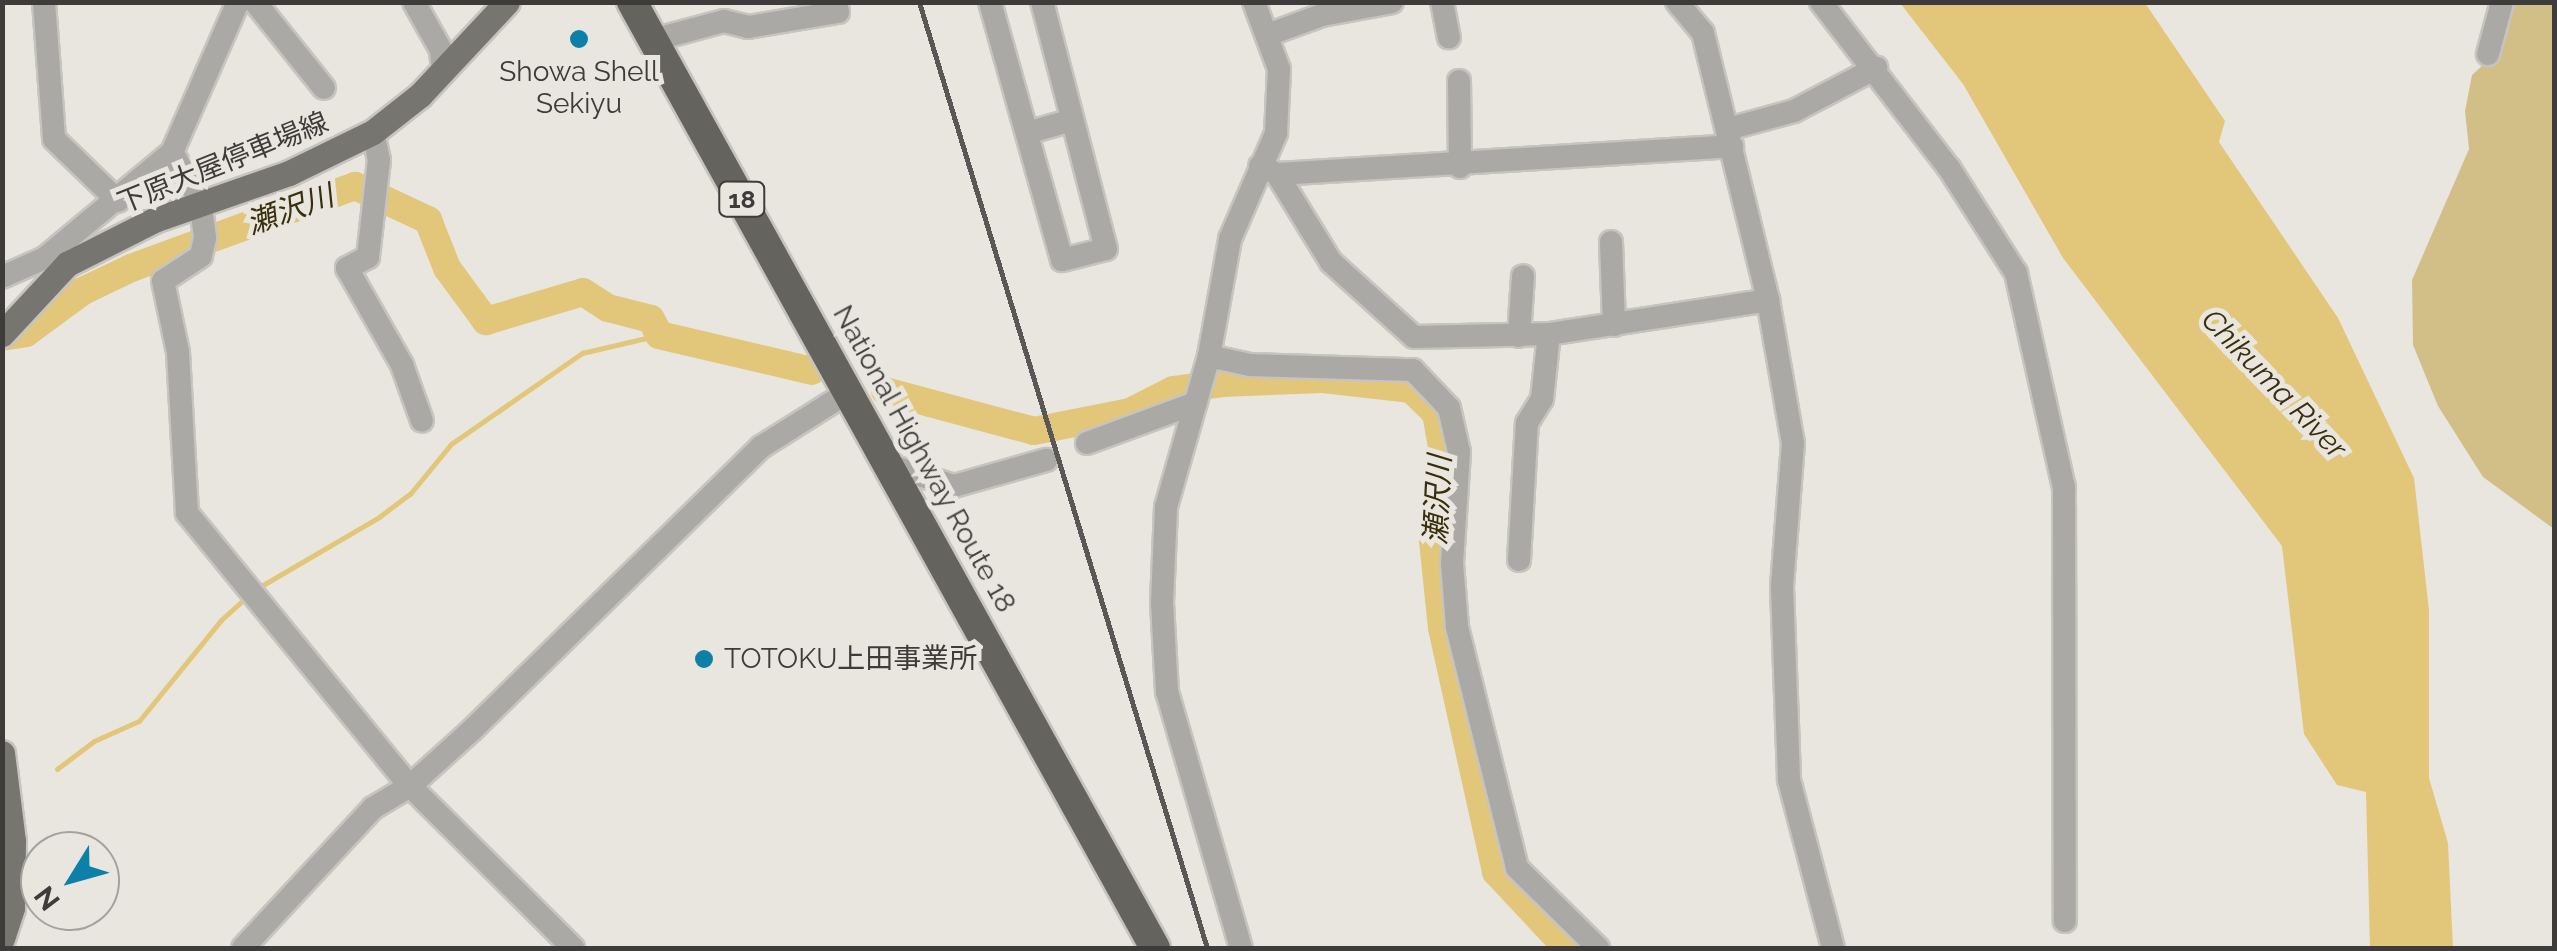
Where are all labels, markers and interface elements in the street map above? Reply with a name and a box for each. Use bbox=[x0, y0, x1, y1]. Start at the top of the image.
marker: Showa Shell Sekiyu bbox=[568, 28, 590, 50]
place label: Showa Shell Sekiyu bbox=[499, 55, 659, 121]
street label: 下原大屋停車場線 bbox=[113, 105, 333, 221]
water label: 瀬沢川 bbox=[242, 178, 338, 242]
road number: 18 bbox=[717, 179, 767, 219]
street label: National Highway Route 18 bbox=[825, 299, 1023, 619]
water label: Chikuma River bbox=[2194, 302, 2354, 466]
water label: 瀬沢川 bbox=[1418, 454, 1458, 546]
place label: TOTOKU上田事業所 bbox=[724, 642, 977, 676]
marker: TOTOKU上田事業所 bbox=[693, 648, 715, 670]
north arrow bbox=[20, 831, 120, 931]
text: N bbox=[28, 880, 67, 917]

